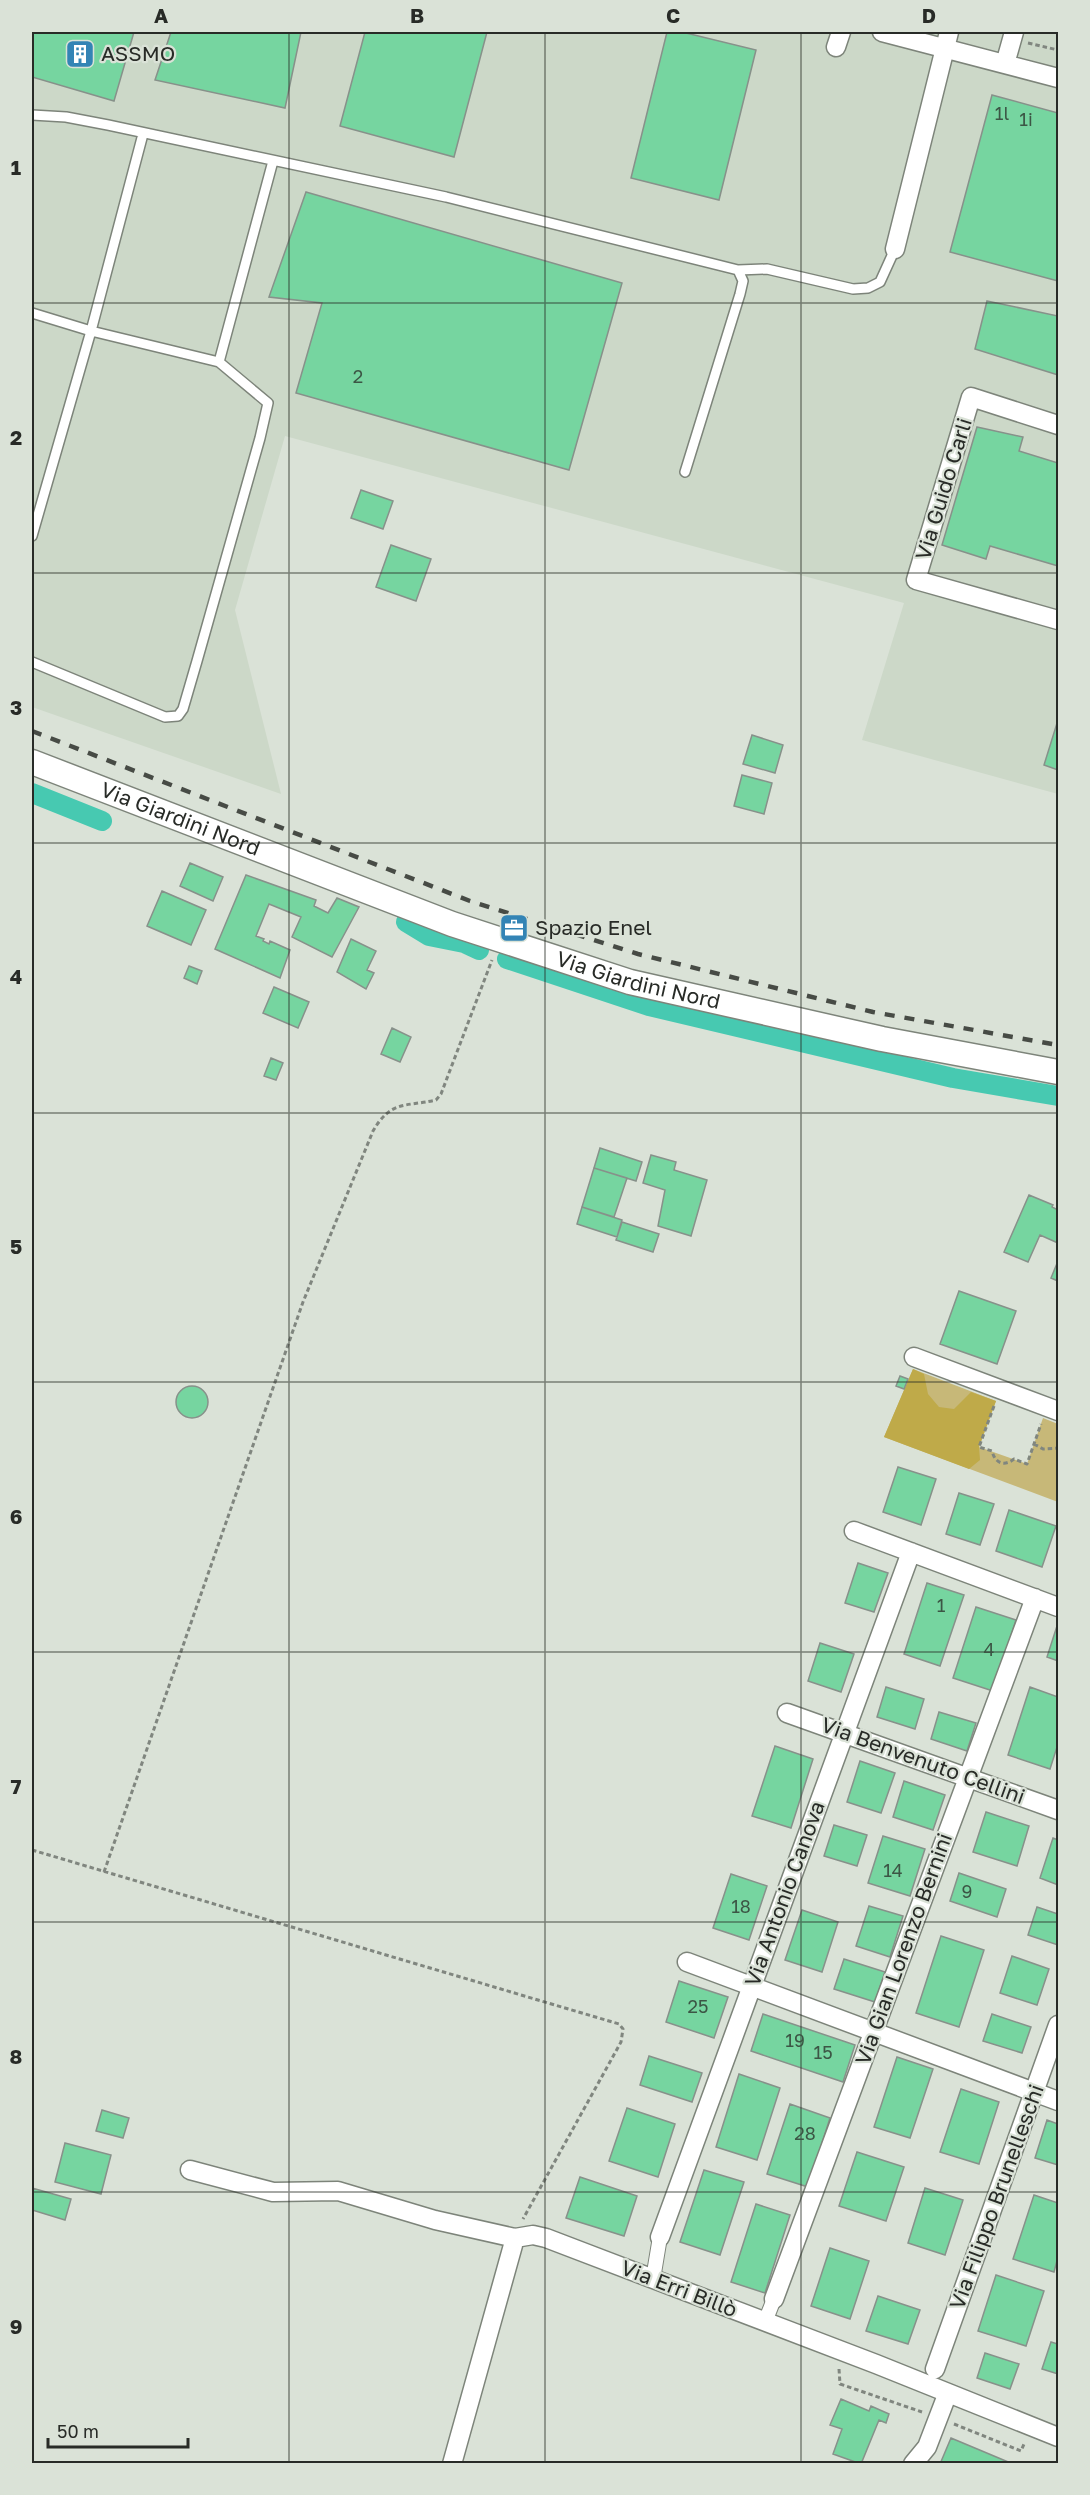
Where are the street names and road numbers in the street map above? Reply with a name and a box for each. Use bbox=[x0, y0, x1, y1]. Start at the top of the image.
street label: Via Guido Carli bbox=[909, 414, 977, 563]
street label: Via Giardini Nord bbox=[97, 776, 264, 861]
street label: Via Giardini Nord bbox=[553, 945, 723, 1014]
street label: Via Benvenuto Cellini bbox=[818, 1711, 1029, 1809]
street label: Via Antonio Canova bbox=[738, 1797, 830, 1990]
street label: Via Gian Lorenzo Bernini bbox=[849, 1829, 957, 2068]
street label: Via Filippo Brunelleschi bbox=[943, 2081, 1049, 2313]
street label: Via Erri Billò bbox=[618, 2254, 741, 2322]

